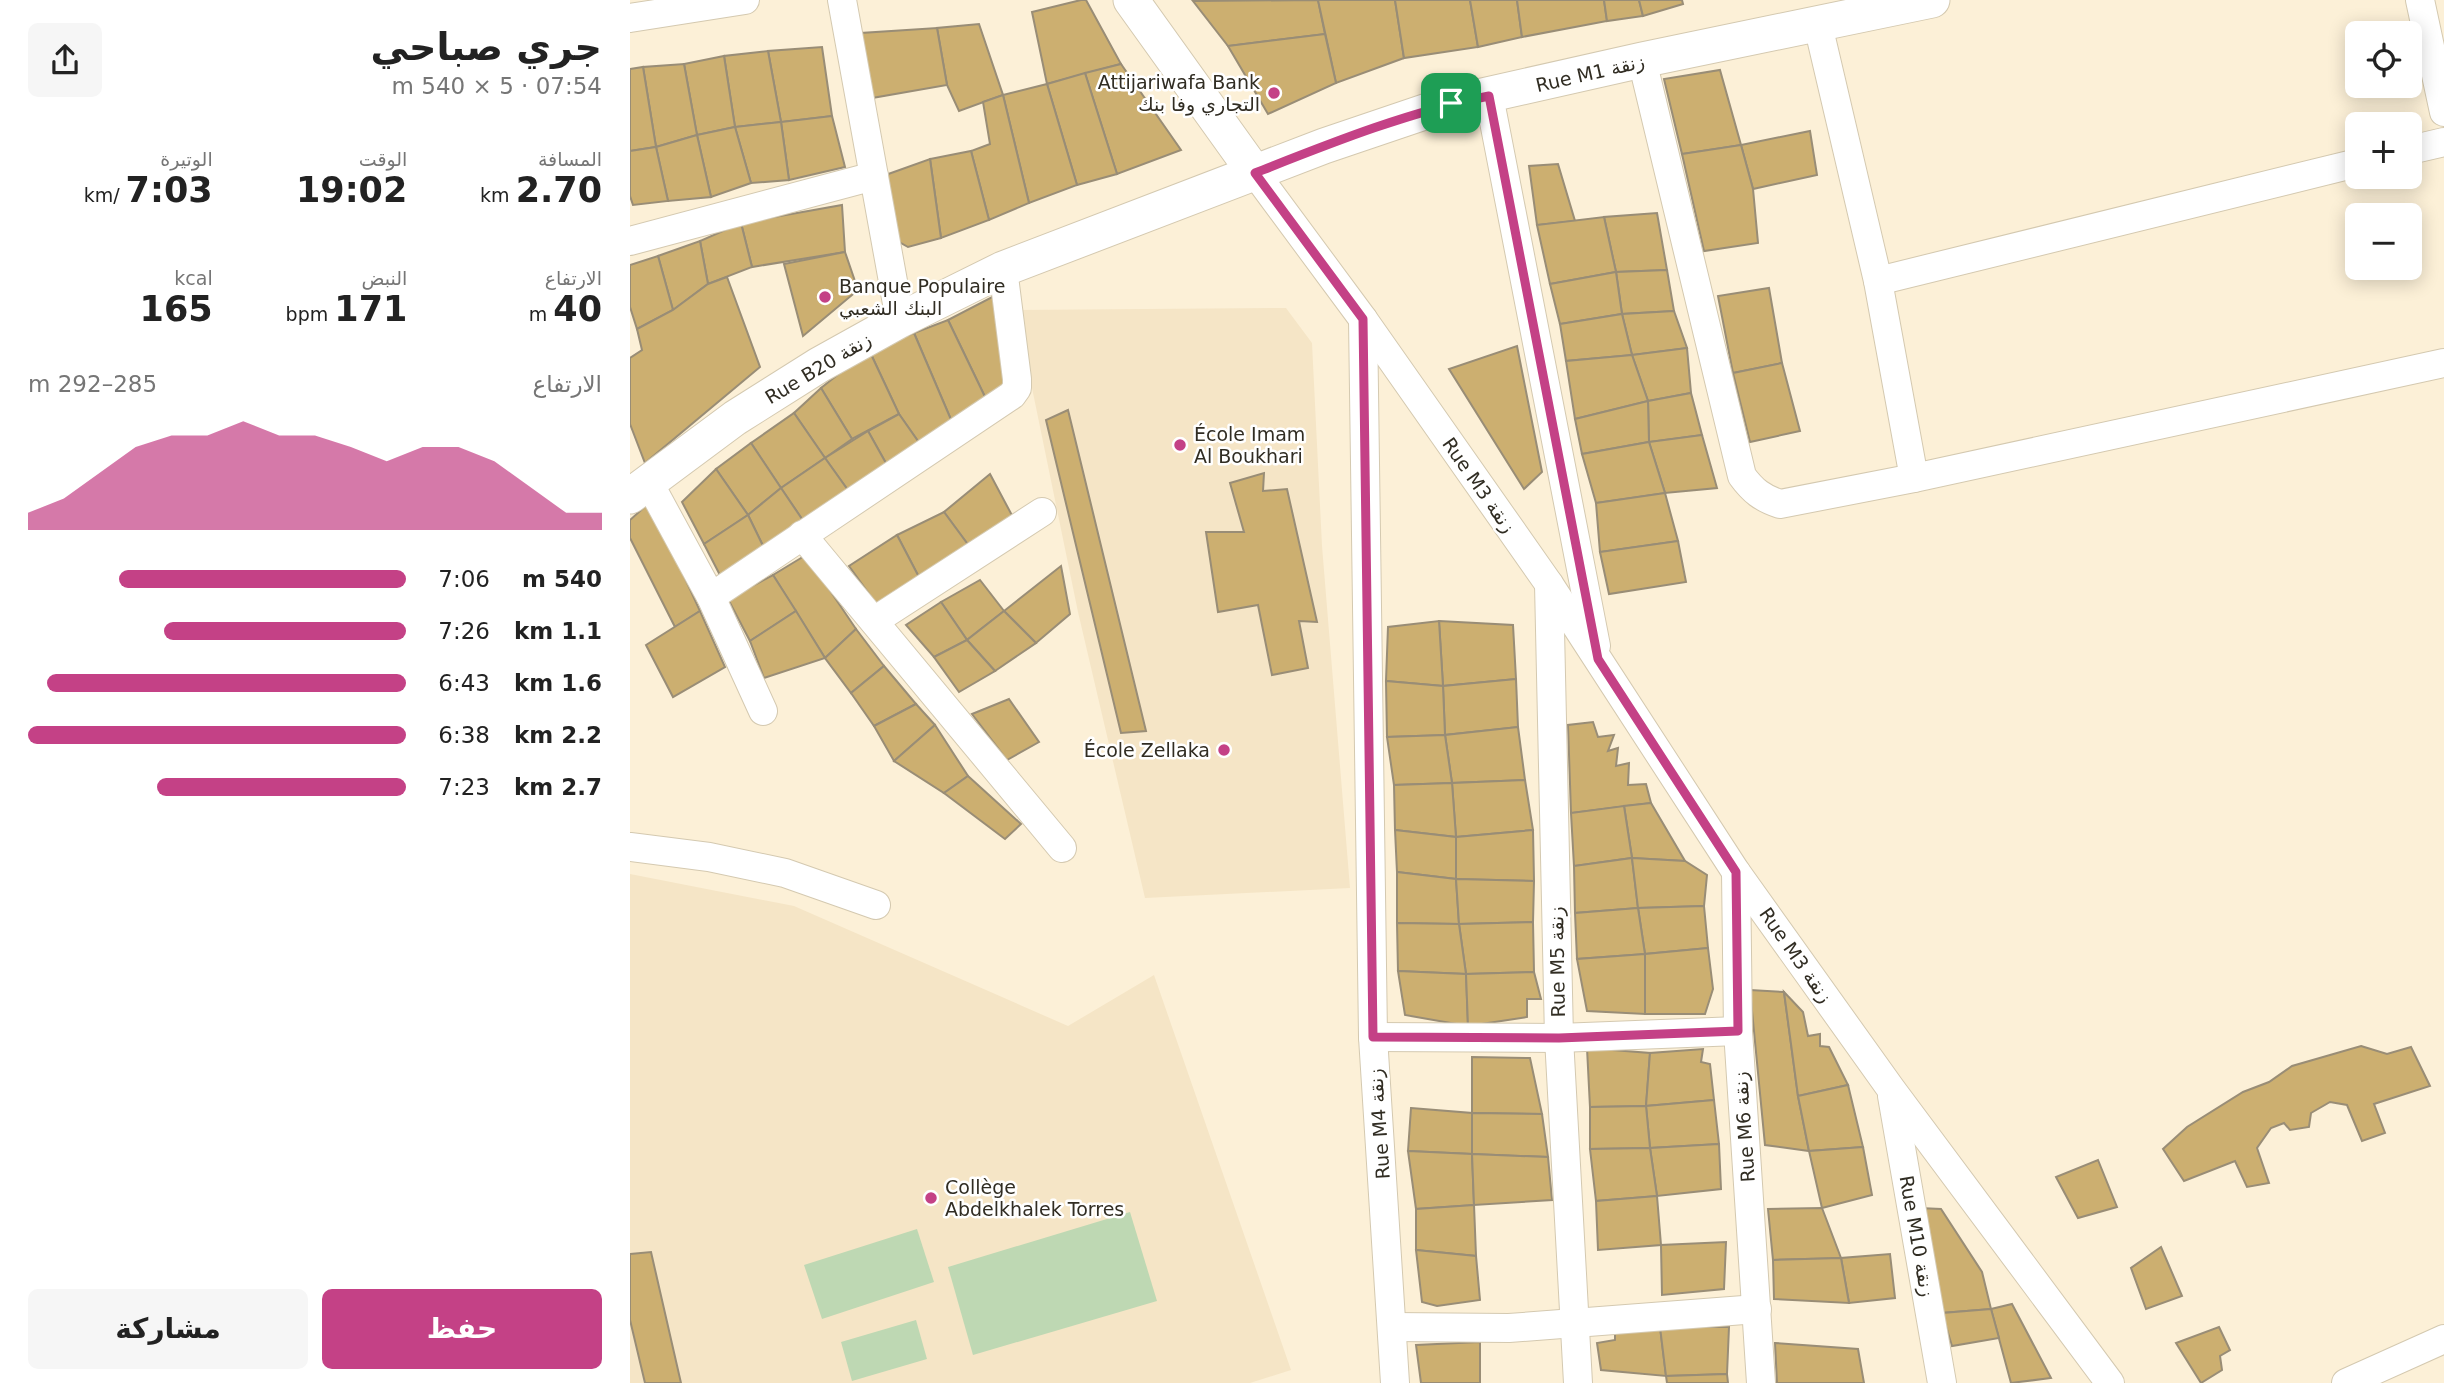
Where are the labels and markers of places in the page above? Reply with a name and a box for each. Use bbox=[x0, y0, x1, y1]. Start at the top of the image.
place label: Attijariwafa Bank التجاري وفا بنك bbox=[1098, 71, 1260, 116]
pin bbox=[1421, 73, 1481, 133]
marker: Attijariwafa Bank التجاري وفا بنك bbox=[1266, 85, 1282, 101]
place label: Banque Populaire البنك الشعبي bbox=[839, 275, 1005, 320]
marker: Banque Populaire البنك الشعبي bbox=[817, 289, 833, 305]
place label: École Imam Al Boukhari bbox=[1194, 423, 1305, 467]
marker: École Imam Al Boukhari bbox=[1172, 437, 1188, 453]
place label: École Zellaka bbox=[1084, 739, 1210, 761]
marker: École Zellaka bbox=[1216, 742, 1232, 758]
place label: Collège Abdelkhalek Torres bbox=[945, 1176, 1124, 1220]
marker: Collège Abdelkhalek Torres bbox=[923, 1190, 939, 1206]

